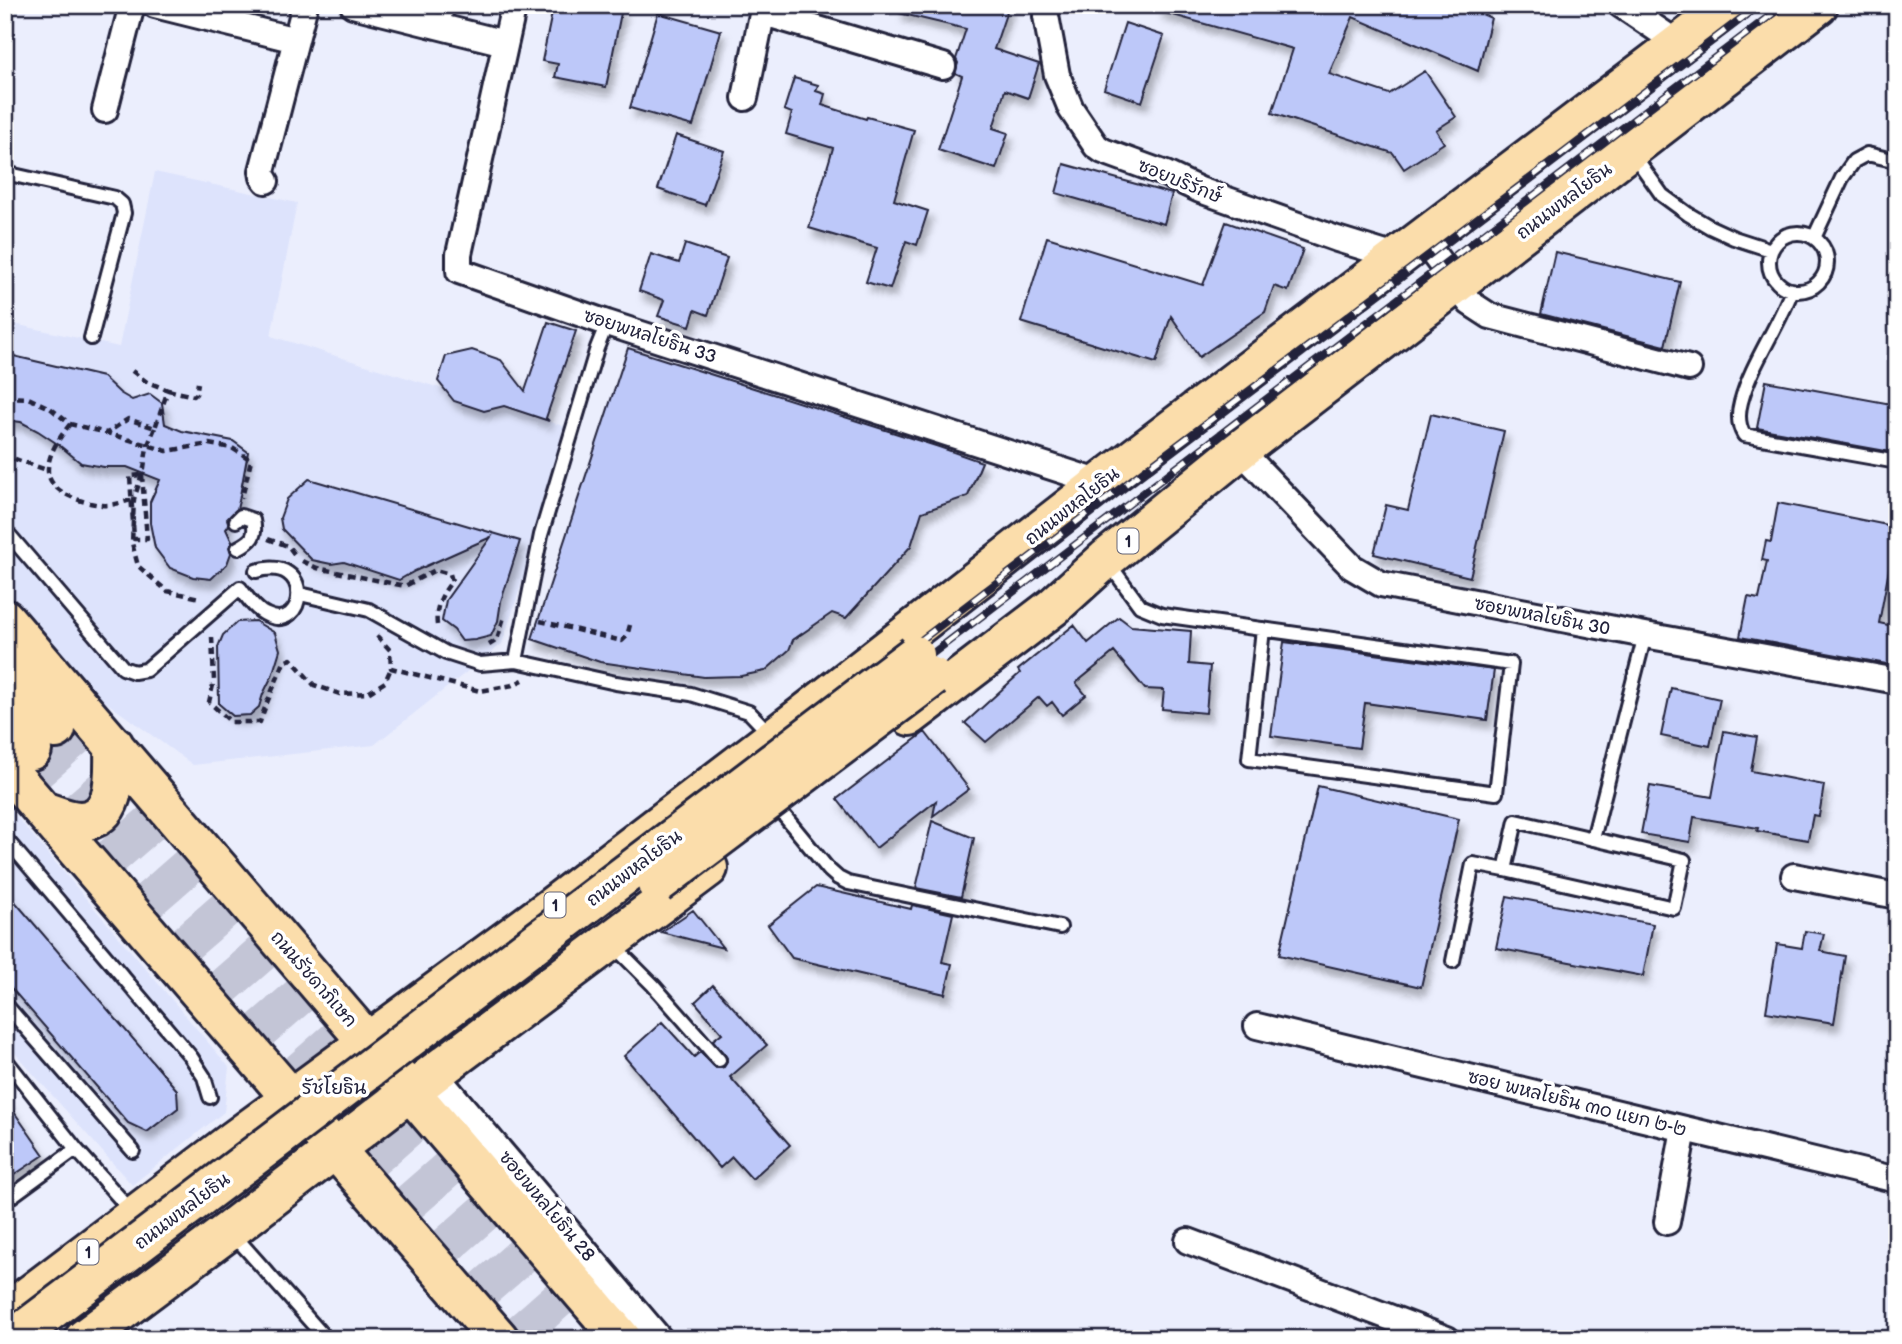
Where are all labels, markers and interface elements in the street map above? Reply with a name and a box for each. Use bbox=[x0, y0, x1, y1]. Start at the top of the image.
street label: ซอยบริรักษ์ bbox=[1135, 152, 1227, 208]
street label: ถนนพหลโยธิน bbox=[1511, 156, 1616, 244]
street label: ซอยพหลโยธิน 33 bbox=[581, 302, 720, 368]
street label: ถนนพหลโยธิน bbox=[1019, 461, 1124, 550]
road number: 1 bbox=[1118, 528, 1138, 554]
street label: ซอยพหลโยธิน 30 bbox=[1472, 590, 1612, 640]
street label: ถนนพหลโยธิน bbox=[581, 823, 686, 911]
road number: 1 bbox=[544, 892, 566, 917]
street label: ถนนรัชดาภิเษก bbox=[266, 926, 362, 1032]
street label: ซอย พหลโยธิน ๓๐ แยก ๒-๒ bbox=[1465, 1063, 1689, 1141]
district label: รัชโยธิน bbox=[302, 1075, 367, 1100]
street label: ซอยพหลโยธิน 28 bbox=[494, 1145, 601, 1266]
street label: ถนนพหลโยธิน bbox=[129, 1166, 234, 1254]
road number: 1 bbox=[78, 1240, 98, 1264]

